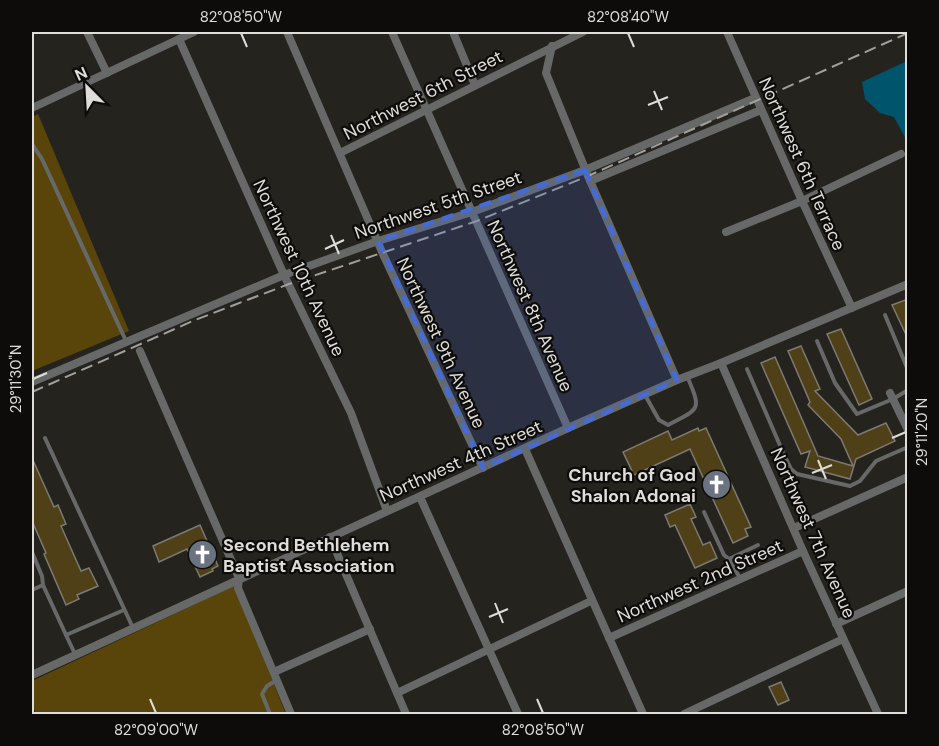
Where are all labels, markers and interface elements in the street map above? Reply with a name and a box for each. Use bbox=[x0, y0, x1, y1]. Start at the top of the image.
text: 82°08'50"W bbox=[200, 7, 283, 27]
text: 82°08'40"W bbox=[587, 7, 669, 27]
street label: Northwest 6th Street bbox=[339, 44, 507, 146]
north arrow bbox=[57, 57, 117, 117]
text: N bbox=[72, 62, 91, 86]
street label: Northwest 6th Terrace bbox=[753, 74, 851, 254]
street label: Northwest 5th Street bbox=[351, 165, 525, 245]
street label: Northwest 10th Avenue bbox=[247, 176, 351, 360]
street label: Northwest 8th Avenue bbox=[481, 216, 579, 396]
street label: Northwest 9th Avenue bbox=[391, 254, 491, 432]
text: 29°11'30"N bbox=[6, 345, 26, 413]
text: 29°11'20"N bbox=[912, 398, 932, 466]
street label: Northwest 4th Street bbox=[376, 414, 546, 508]
street label: Northwest 7th Avenue bbox=[765, 444, 861, 622]
place label: Church of God Shalon Adonai bbox=[568, 463, 696, 508]
church icon: Church of God Shalon Adonai bbox=[701, 469, 733, 501]
place label: Second Bethlehem Baptist Association bbox=[223, 533, 395, 578]
street label: Northwest 2nd Street bbox=[613, 534, 787, 628]
church icon: Second Bethlehem Baptist Association bbox=[186, 539, 218, 571]
text: 82°09'00"W bbox=[114, 720, 199, 740]
text: 82°08'50"W bbox=[502, 720, 585, 740]

